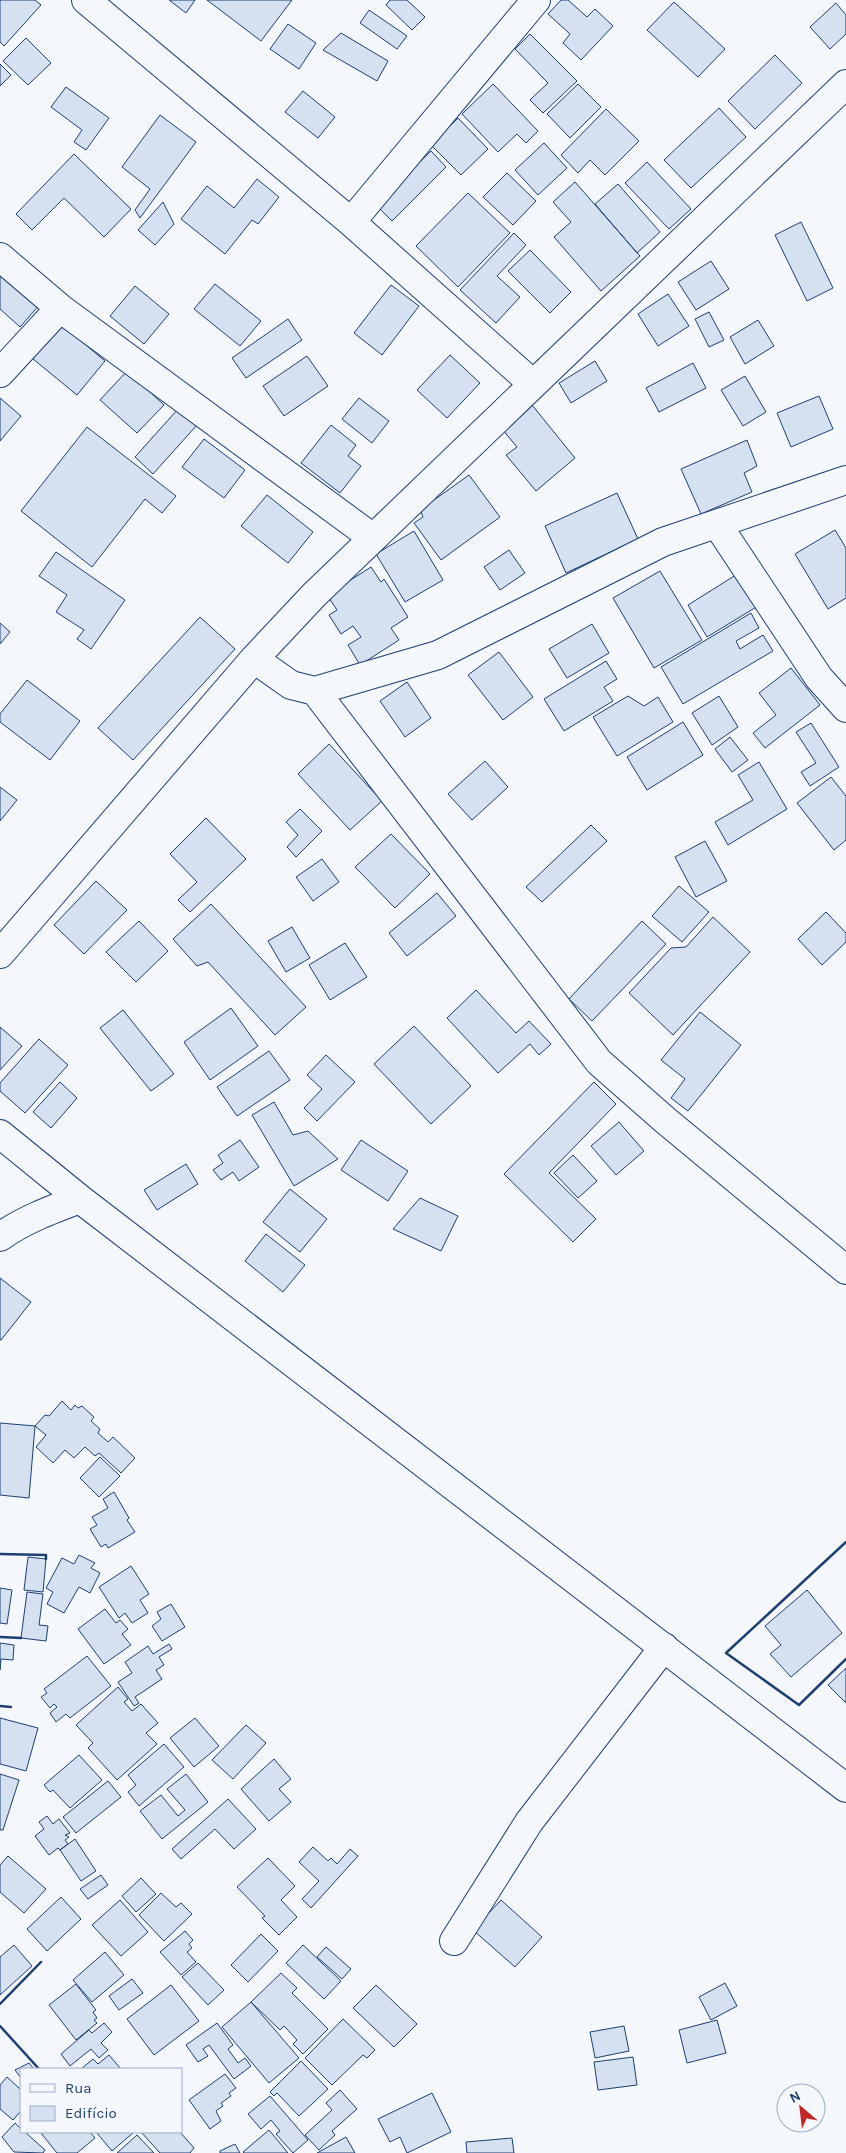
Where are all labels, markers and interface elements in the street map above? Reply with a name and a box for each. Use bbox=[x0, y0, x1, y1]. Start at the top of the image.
legend bbox=[20, 2068, 182, 2133]
text: Rua bbox=[65, 2079, 92, 2097]
north arrow bbox=[776, 2083, 826, 2133]
text: N bbox=[787, 2087, 804, 2107]
text: Edifício bbox=[65, 2104, 117, 2122]

